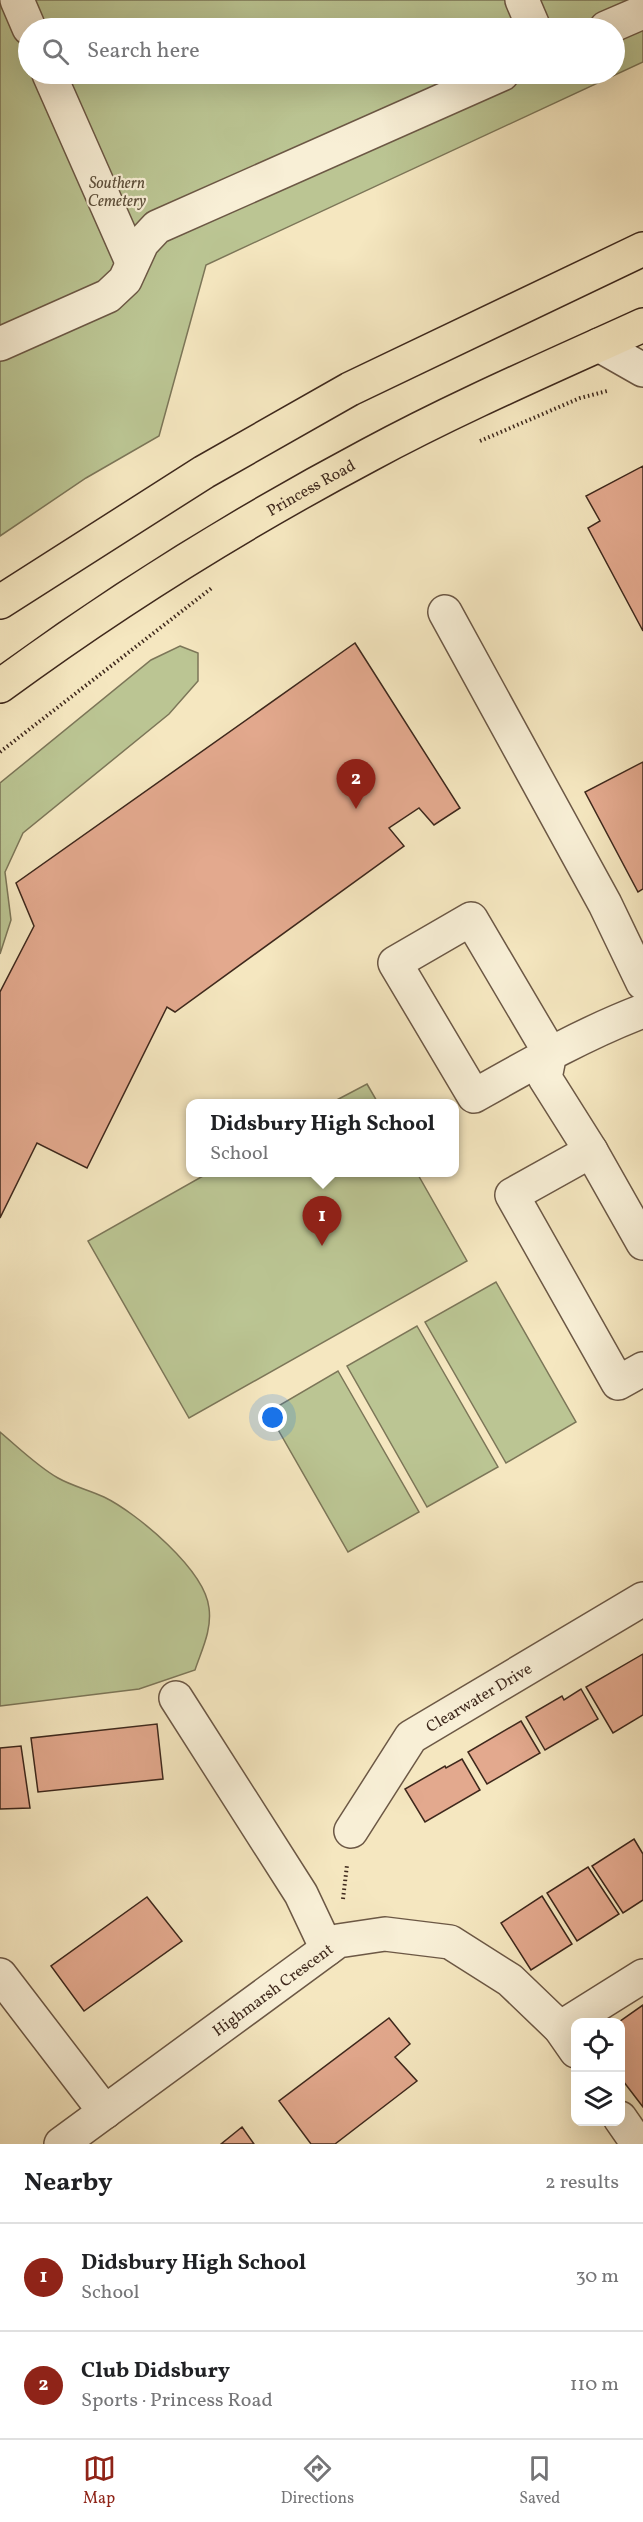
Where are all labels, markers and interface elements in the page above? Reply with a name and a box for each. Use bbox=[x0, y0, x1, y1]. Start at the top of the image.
search box bbox=[18, 18, 625, 84]
icon: search bbox=[39, 35, 72, 68]
text: Search here bbox=[87, 36, 200, 67]
park label: Southern Cemetery bbox=[88, 173, 146, 213]
street label: Princess Road bbox=[263, 455, 360, 522]
pin: 2 bbox=[336, 760, 376, 809]
popup bbox=[186, 1099, 459, 1177]
text: Didsbury High School bbox=[210, 1109, 435, 1140]
text: School bbox=[210, 1140, 268, 1168]
pin: 1 bbox=[302, 1196, 342, 1246]
your location bbox=[258, 1403, 287, 1432]
street label: Clearwater Drive bbox=[422, 1659, 537, 1739]
street label: Highmarsh Crescent bbox=[209, 1939, 339, 2042]
map controls bbox=[571, 2018, 625, 2126]
button: locate bbox=[571, 2018, 625, 2072]
button: layers bbox=[571, 2072, 625, 2126]
text: Nearby bbox=[24, 2165, 113, 2201]
text: 2 results bbox=[545, 2169, 619, 2197]
text: Didsbury High School bbox=[81, 2248, 306, 2279]
text: 1 bbox=[39, 2263, 48, 2291]
text: 30 m bbox=[575, 2263, 619, 2291]
text: School bbox=[81, 2279, 139, 2307]
text: Club Didsbury bbox=[81, 2356, 230, 2387]
text: 2 bbox=[38, 2371, 49, 2399]
text: 110 m bbox=[570, 2371, 619, 2399]
text: Sports · Princess Road bbox=[81, 2387, 273, 2415]
tab: Map bbox=[83, 2452, 116, 2510]
tab: Directions bbox=[281, 2452, 354, 2510]
tab: Saved bbox=[519, 2452, 560, 2510]

